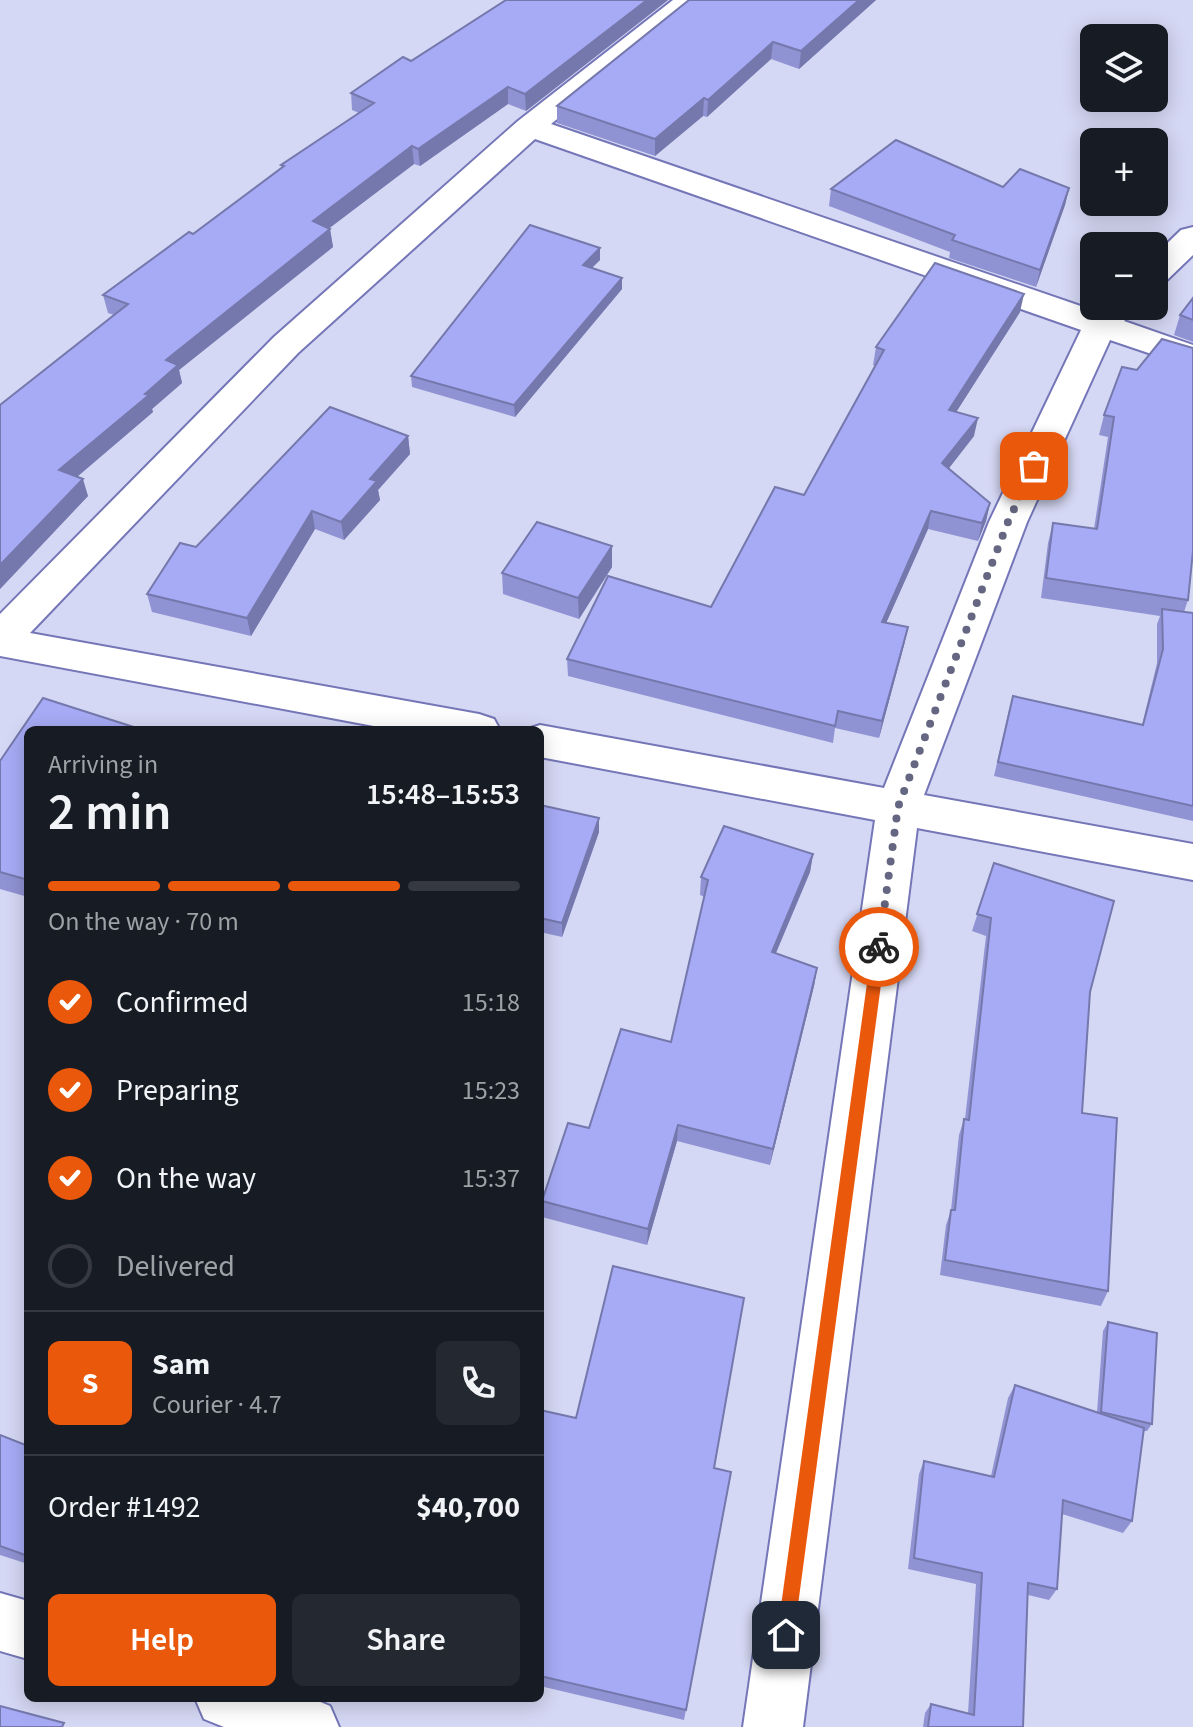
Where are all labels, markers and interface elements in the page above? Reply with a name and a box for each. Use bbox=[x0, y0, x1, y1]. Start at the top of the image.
map controls bbox=[1080, 24, 1168, 320]
button: layers bbox=[1080, 24, 1168, 112]
button: + bbox=[1080, 128, 1168, 216]
button: − bbox=[1080, 232, 1168, 320]
pin bbox=[1000, 432, 1068, 500]
icon: bag bbox=[1012, 444, 1056, 488]
text: Arriving in bbox=[48, 746, 158, 783]
text: 15:48–15:53 bbox=[366, 773, 520, 816]
text: 2 min bbox=[48, 776, 172, 850]
text: On the way · 70 m bbox=[48, 903, 239, 940]
courier bbox=[839, 907, 919, 987]
icon: bike bbox=[857, 925, 901, 969]
icon: check bbox=[48, 980, 92, 1024]
text: Confirmed bbox=[116, 981, 249, 1024]
text: 15:18 bbox=[462, 984, 520, 1021]
icon: check bbox=[48, 1068, 92, 1112]
text: Preparing bbox=[116, 1069, 239, 1112]
text: 15:23 bbox=[462, 1072, 520, 1109]
icon: check bbox=[48, 1156, 92, 1200]
text: On the way bbox=[116, 1157, 256, 1200]
text: 15:37 bbox=[462, 1160, 520, 1197]
text: Delivered bbox=[116, 1245, 235, 1288]
button: phone bbox=[436, 1341, 520, 1425]
text: Sam bbox=[152, 1343, 210, 1386]
text: S bbox=[82, 1362, 98, 1405]
text: Courier · 4.7 bbox=[152, 1386, 282, 1423]
text: Order #1492 bbox=[48, 1486, 201, 1529]
text: $40,700 bbox=[416, 1486, 520, 1529]
button: Help bbox=[48, 1594, 276, 1686]
button: Share bbox=[292, 1594, 520, 1686]
pin bbox=[752, 1601, 820, 1669]
icon: home bbox=[764, 1613, 808, 1657]

